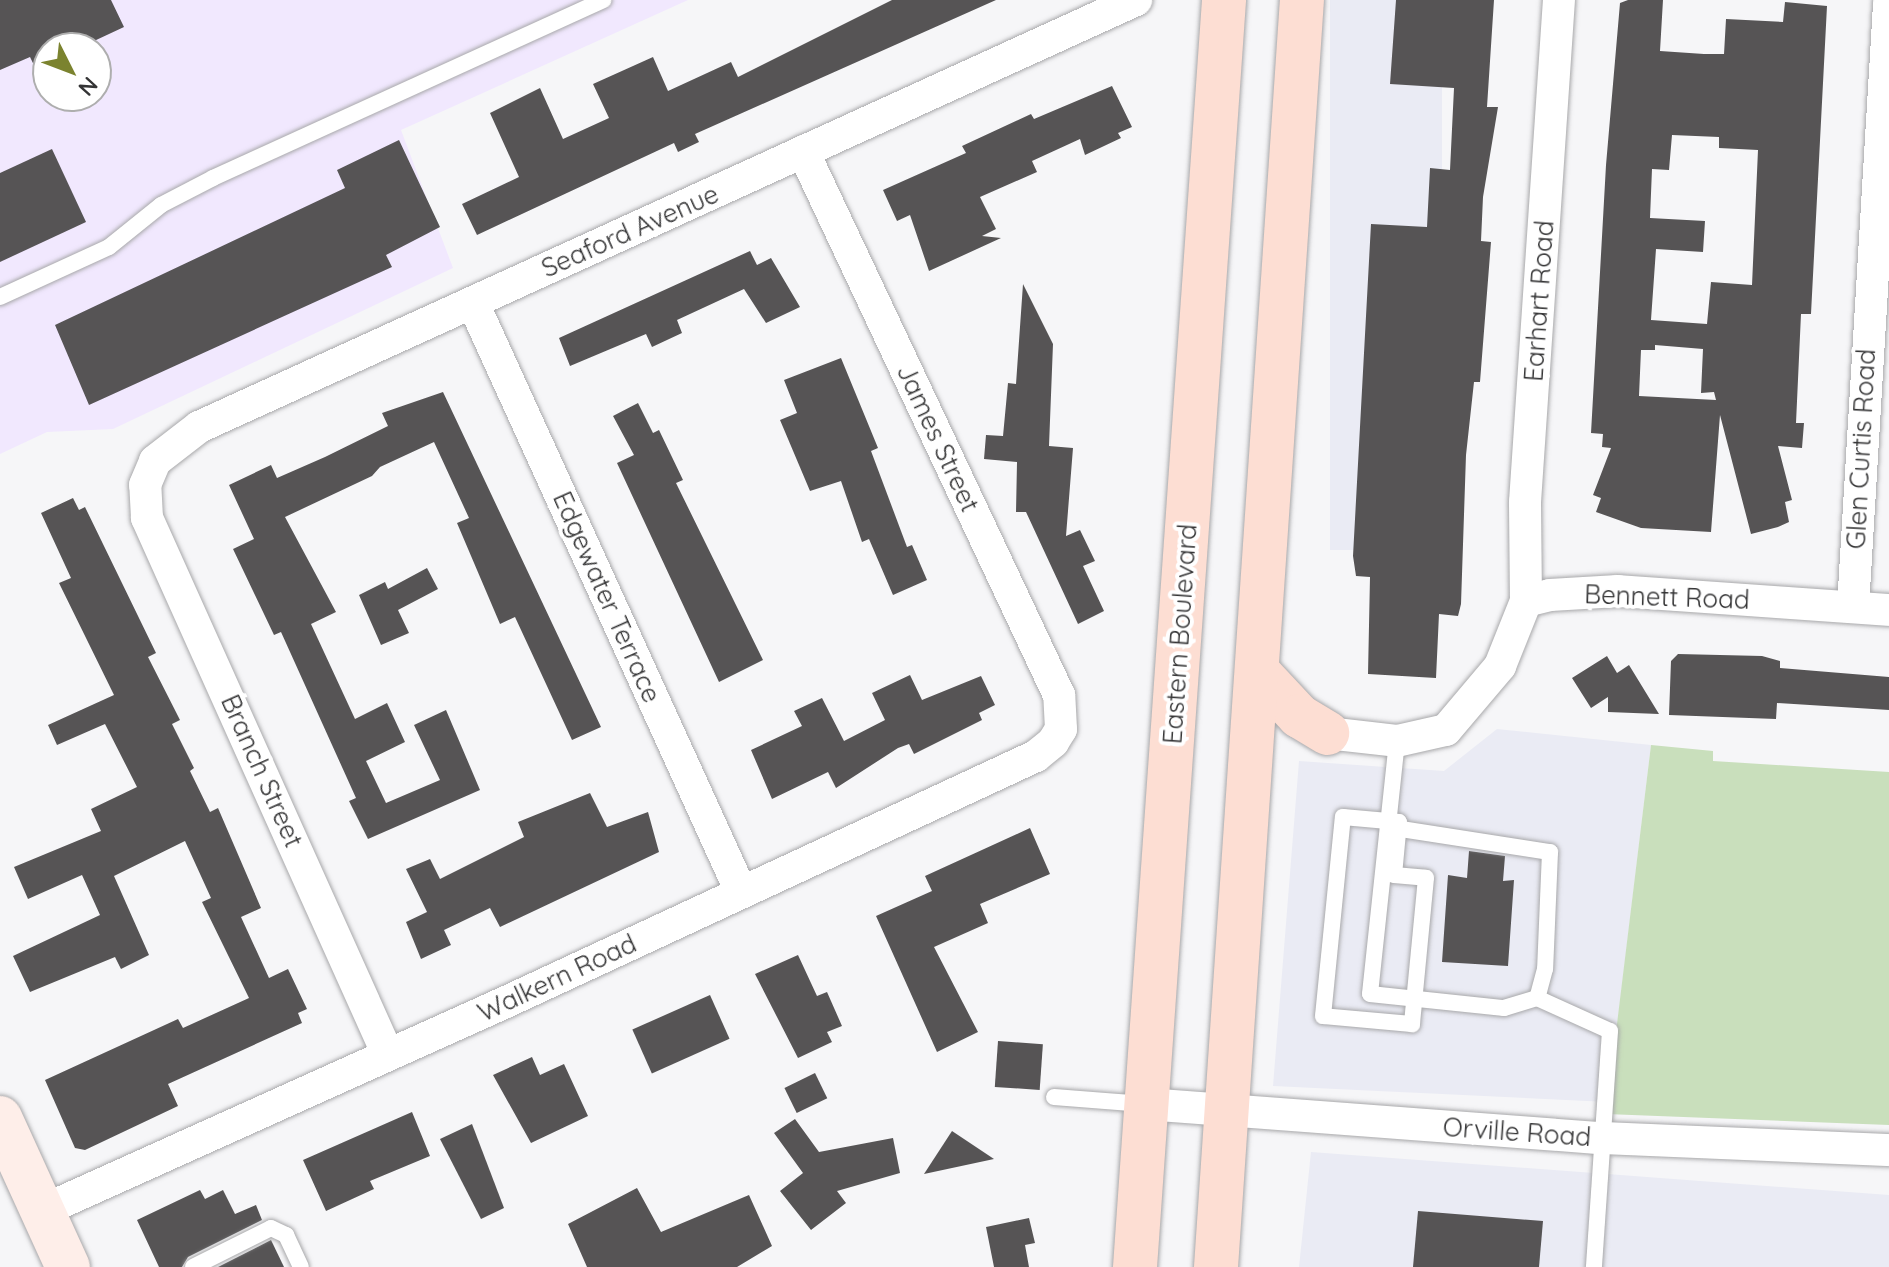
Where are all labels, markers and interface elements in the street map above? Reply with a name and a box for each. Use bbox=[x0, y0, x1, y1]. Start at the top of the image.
north arrow bbox=[32, 32, 112, 112]
text: N bbox=[73, 71, 104, 102]
street label: Seaford Avenue bbox=[537, 178, 723, 284]
street label: Earhart Road bbox=[1518, 219, 1560, 383]
street label: Glen Curtis Road bbox=[1840, 348, 1882, 550]
street label: James Street bbox=[890, 359, 986, 517]
street label: Edgewater Terrace bbox=[546, 487, 668, 707]
street label: Eastern Boulevard bbox=[1157, 523, 1203, 745]
street label: Bennett Road bbox=[1584, 579, 1750, 615]
street label: Branch Street bbox=[214, 690, 310, 852]
street label: Walkern Road bbox=[473, 928, 641, 1028]
street label: Orville Road bbox=[1442, 1111, 1592, 1153]

